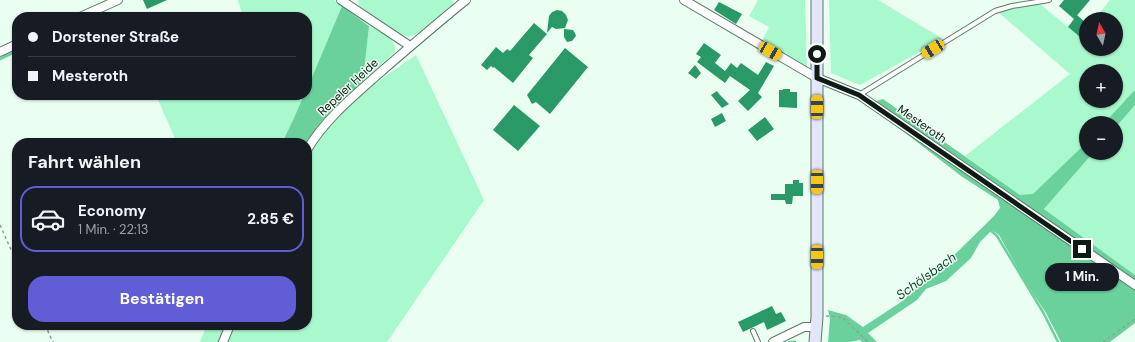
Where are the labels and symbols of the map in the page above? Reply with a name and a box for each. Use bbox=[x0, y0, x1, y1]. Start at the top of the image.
north arrow bbox=[1079, 12, 1123, 56]
car bbox=[920, 38, 946, 60]
car bbox=[757, 40, 783, 62]
route start bbox=[808, 45, 826, 63]
street label: Repeler Heide bbox=[314, 55, 382, 119]
car bbox=[811, 95, 823, 119]
street label: Mesteroth bbox=[894, 101, 950, 147]
car bbox=[811, 170, 823, 194]
route end bbox=[1073, 240, 1091, 258]
car bbox=[811, 245, 823, 269]
water label: Schölsbach bbox=[893, 249, 959, 303]
callout: 1 Min. bbox=[1045, 263, 1119, 291]

